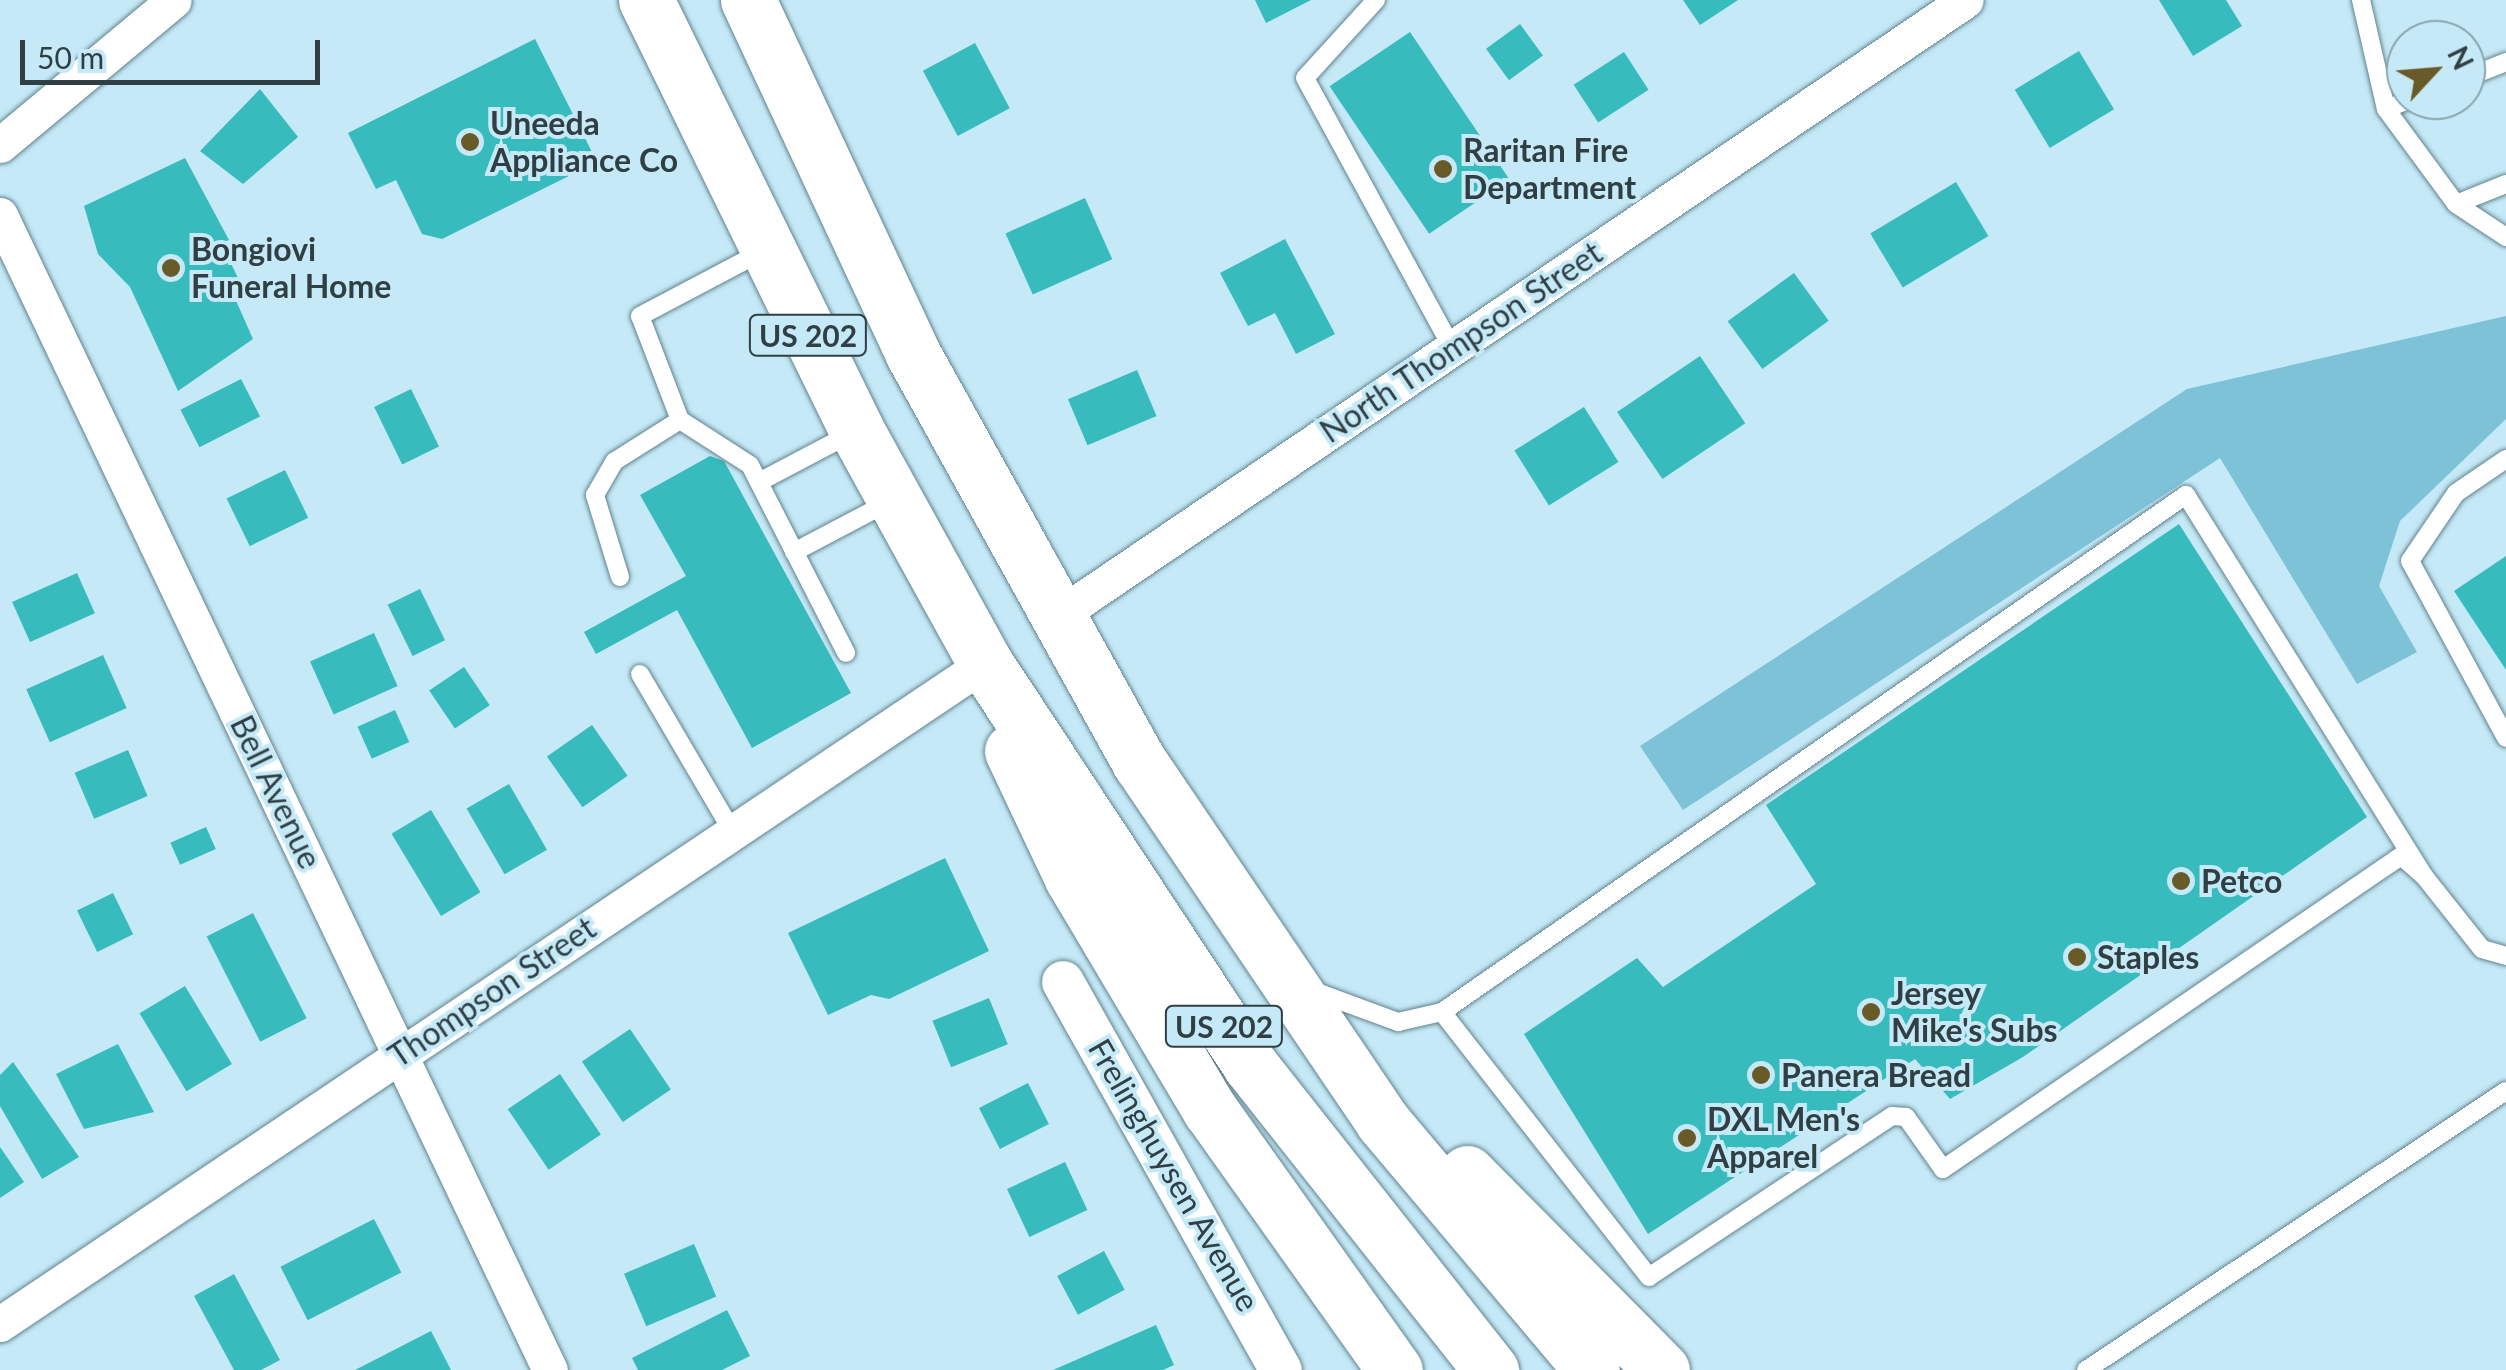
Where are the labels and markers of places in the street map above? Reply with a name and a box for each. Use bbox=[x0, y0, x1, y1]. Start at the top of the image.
place label: Uneeda Appliance Co bbox=[490, 105, 678, 180]
marker: Uneeda Appliance Co bbox=[459, 131, 481, 153]
place label: Raritan Fire Department bbox=[1463, 132, 1636, 207]
marker: Raritan Fire Department bbox=[1432, 158, 1454, 180]
place label: Bongiovi Funeral Home bbox=[191, 231, 391, 306]
marker: Bongiovi Funeral Home bbox=[160, 257, 182, 279]
place label: Petco bbox=[2201, 862, 2282, 900]
marker: Petco bbox=[2170, 870, 2192, 892]
place label: Staples bbox=[2097, 938, 2199, 976]
marker: Staples bbox=[2066, 946, 2088, 968]
place label: Jersey Mike's Subs bbox=[1891, 975, 2058, 1050]
marker: Jersey Mike's Subs bbox=[1860, 1001, 1882, 1023]
place label: Panera Bread bbox=[1781, 1056, 1971, 1094]
marker: Panera Bread bbox=[1750, 1064, 1772, 1086]
place label: DXL Men's Apparel bbox=[1707, 1101, 1861, 1176]
marker: DXL Men's Apparel bbox=[1676, 1127, 1698, 1149]

